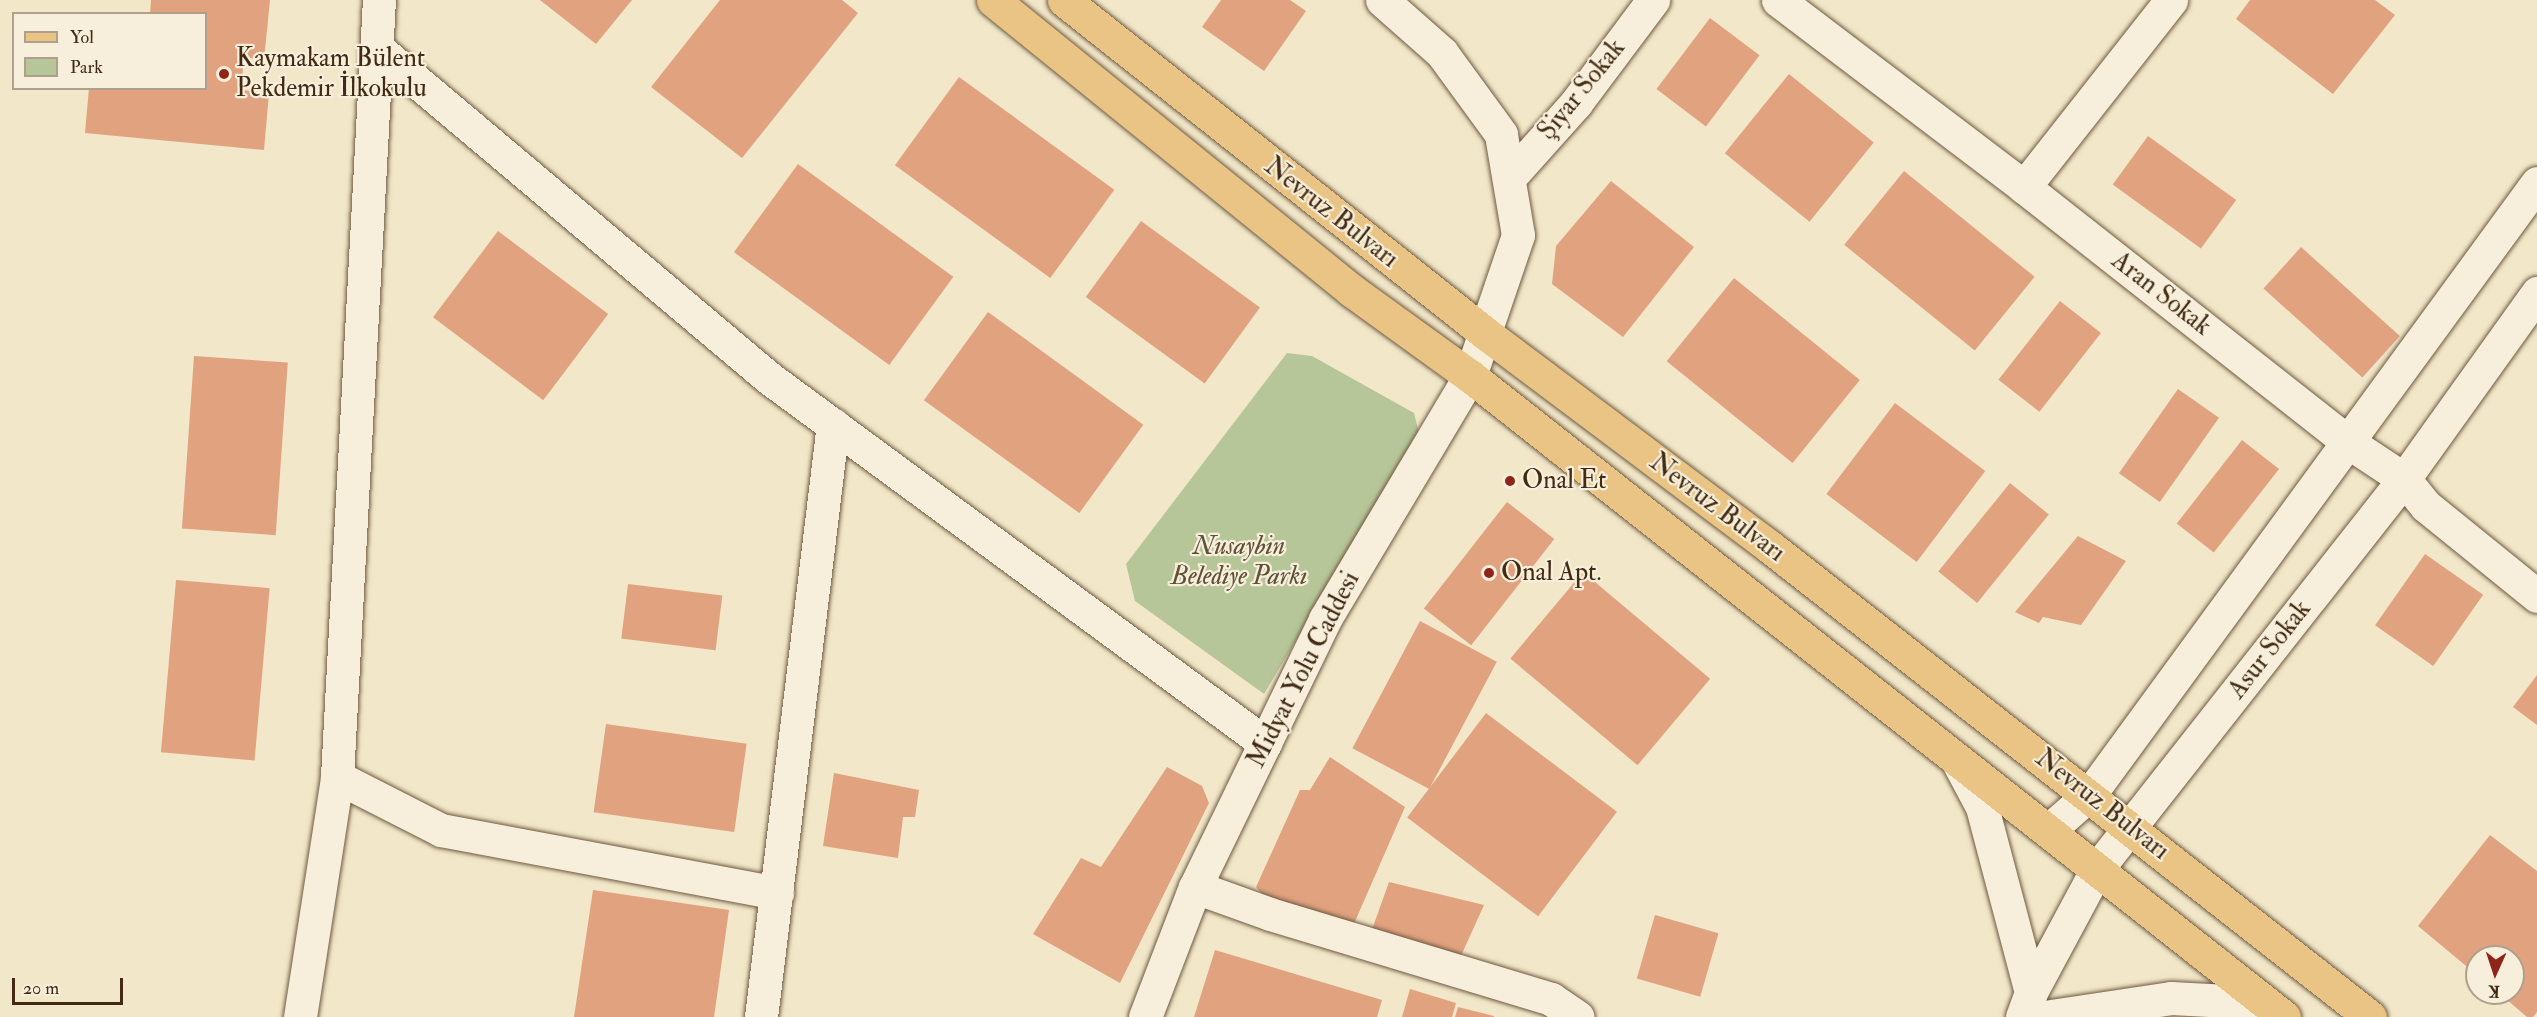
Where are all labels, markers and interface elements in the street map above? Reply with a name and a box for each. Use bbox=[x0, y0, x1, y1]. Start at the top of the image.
legend bbox=[12, 12, 207, 90]
text: Yol bbox=[70, 26, 94, 49]
street label: Şiyar Sokak bbox=[1532, 33, 1632, 147]
place label: Kaymakam Bülent Pekdemir İlkokulu bbox=[236, 43, 427, 104]
text: Park bbox=[70, 56, 103, 79]
marker: Kaymakam Bülent Pekdemir İlkokulu bbox=[217, 67, 231, 81]
street label: Nevruz Bulvarı bbox=[1258, 151, 1404, 275]
street label: Aran Sokak bbox=[2105, 245, 2217, 343]
street label: Nevruz Bulvarı bbox=[1643, 447, 1791, 569]
place label: Onal Et bbox=[1522, 465, 1607, 497]
marker: Onal Et bbox=[1503, 474, 1517, 488]
park label: Nusaybin Belediye Parkı bbox=[1171, 531, 1307, 592]
place label: Onal Apt. bbox=[1501, 557, 1602, 589]
marker: Onal Apt. bbox=[1482, 566, 1496, 580]
street label: Midyat Yolu Caddesi bbox=[1241, 567, 1367, 773]
street label: Asur Sokak bbox=[2222, 595, 2318, 705]
street label: Nevruz Bulvarı bbox=[2029, 743, 2175, 867]
north arrow bbox=[2465, 945, 2525, 1005]
scale bar bbox=[15, 966, 126, 1004]
text: 20 m bbox=[23, 977, 59, 1000]
text: K bbox=[2488, 981, 2500, 1001]

